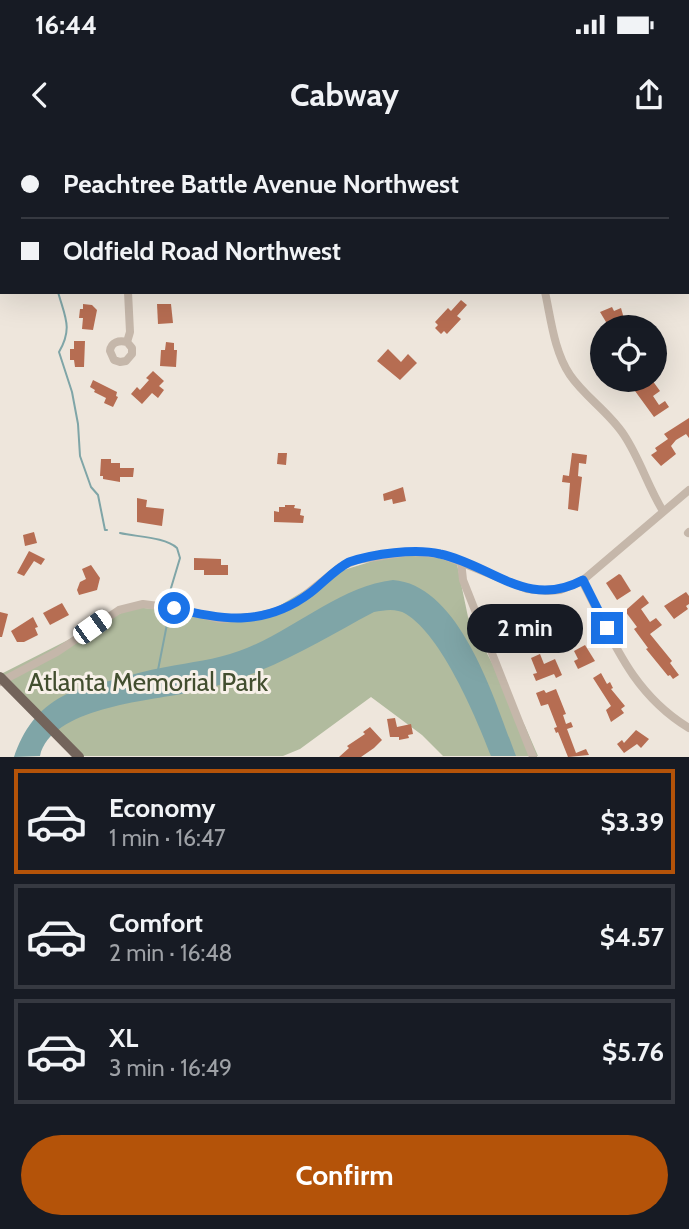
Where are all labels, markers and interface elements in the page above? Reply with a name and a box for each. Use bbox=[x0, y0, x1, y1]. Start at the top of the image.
text: 16:44 bbox=[35, 9, 97, 41]
text: Cabway bbox=[290, 75, 399, 114]
icon: back bbox=[21, 76, 59, 114]
icon: share bbox=[630, 76, 668, 114]
text: Peachtree Battle Avenue Northwest bbox=[63, 168, 459, 200]
text: Oldfield Road Northwest bbox=[63, 235, 341, 267]
map controls bbox=[590, 315, 667, 392]
button: locate bbox=[590, 315, 667, 392]
route start bbox=[158, 592, 190, 624]
callout: 2 min bbox=[467, 603, 582, 652]
car bbox=[69, 606, 116, 648]
route end bbox=[591, 612, 623, 644]
text: 2 min bbox=[497, 614, 553, 642]
park label: Atlanta Memorial Park bbox=[28, 666, 269, 698]
icon: car bbox=[25, 790, 88, 853]
text: Economy bbox=[109, 792, 215, 824]
text: $3.39 bbox=[601, 806, 664, 838]
text: 1 min · 16:47 bbox=[109, 824, 226, 852]
icon: car bbox=[25, 905, 88, 968]
text: Comfort bbox=[109, 907, 203, 939]
text: $4.57 bbox=[600, 921, 664, 953]
text: 2 min · 16:48 bbox=[109, 939, 233, 967]
icon: car bbox=[25, 1020, 88, 1083]
text: XL bbox=[109, 1022, 138, 1054]
text: $5.76 bbox=[602, 1036, 664, 1068]
text: 3 min · 16:49 bbox=[109, 1054, 232, 1082]
button: Confirm bbox=[21, 1135, 668, 1215]

